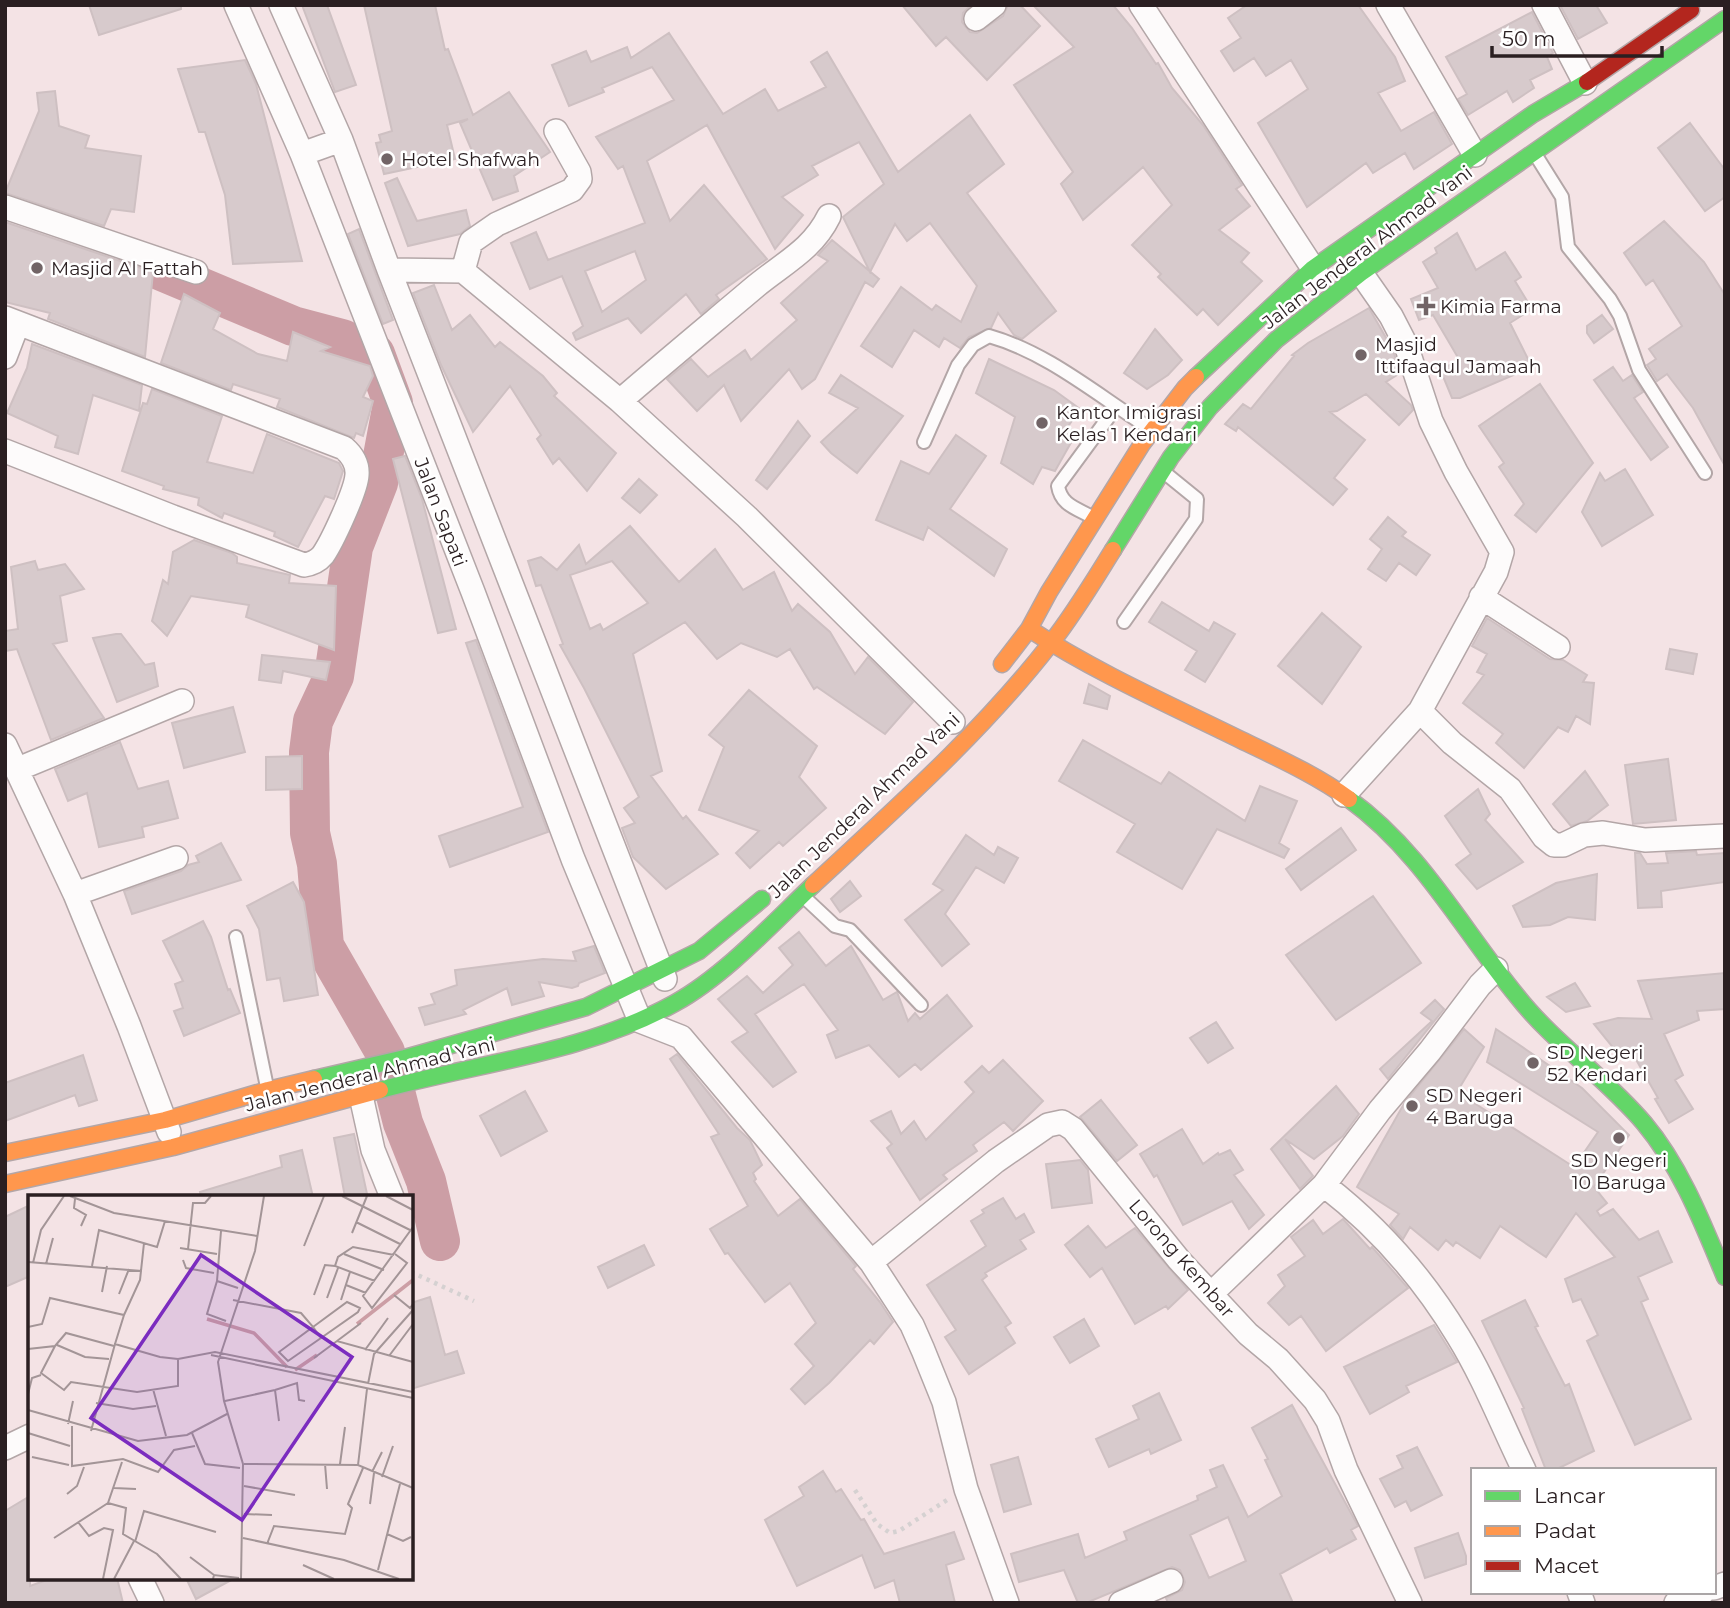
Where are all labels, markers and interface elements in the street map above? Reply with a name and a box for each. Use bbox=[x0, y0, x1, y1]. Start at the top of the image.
scale bar bbox=[1492, 14, 1662, 58]
text: 50 m bbox=[1502, 26, 1556, 51]
place label: Hotel Shafwah bbox=[401, 148, 540, 171]
marker: Hotel Shafwah bbox=[379, 151, 395, 167]
street label: Jalan Jenderal Ahmad Yani bbox=[1257, 161, 1477, 334]
place label: Masjid Al Fattah bbox=[51, 257, 203, 280]
marker: Masjid Al Fattah bbox=[29, 260, 45, 276]
place label: Kimia Farma bbox=[1440, 295, 1562, 318]
marker: Kimia Farma bbox=[1418, 298, 1434, 314]
place label: Masjid Ittifaaqul Jamaah bbox=[1375, 333, 1542, 378]
marker: Masjid Ittifaaqul Jamaah bbox=[1353, 347, 1369, 363]
place label: Kantor Imigrasi Kelas 1 Kendari bbox=[1056, 401, 1202, 446]
marker: Kantor Imigrasi Kelas 1 Kendari bbox=[1034, 415, 1050, 431]
street label: Jalan Sapati bbox=[409, 454, 472, 570]
street label: Jalan Jenderal Ahmad Yani bbox=[763, 708, 965, 904]
street label: Jalan Jenderal Ahmad Yani bbox=[242, 1032, 498, 1117]
place label: SD Negeri 52 Kendari bbox=[1547, 1041, 1647, 1086]
marker: SD Negeri 52 Kendari bbox=[1525, 1055, 1541, 1071]
place label: SD Negeri 4 Baruga bbox=[1426, 1084, 1522, 1129]
marker: SD Negeri 4 Baruga bbox=[1404, 1098, 1420, 1114]
marker: SD Negeri 10 Baruga bbox=[1611, 1130, 1627, 1146]
place label: SD Negeri 10 Baruga bbox=[1571, 1149, 1667, 1194]
street label: Lorong Kembar bbox=[1124, 1194, 1239, 1322]
inset map bbox=[28, 1195, 413, 1580]
legend bbox=[1471, 1468, 1716, 1594]
text: Lancar bbox=[1534, 1483, 1606, 1508]
text: Padat bbox=[1534, 1518, 1596, 1543]
text: Macet bbox=[1534, 1553, 1599, 1578]

